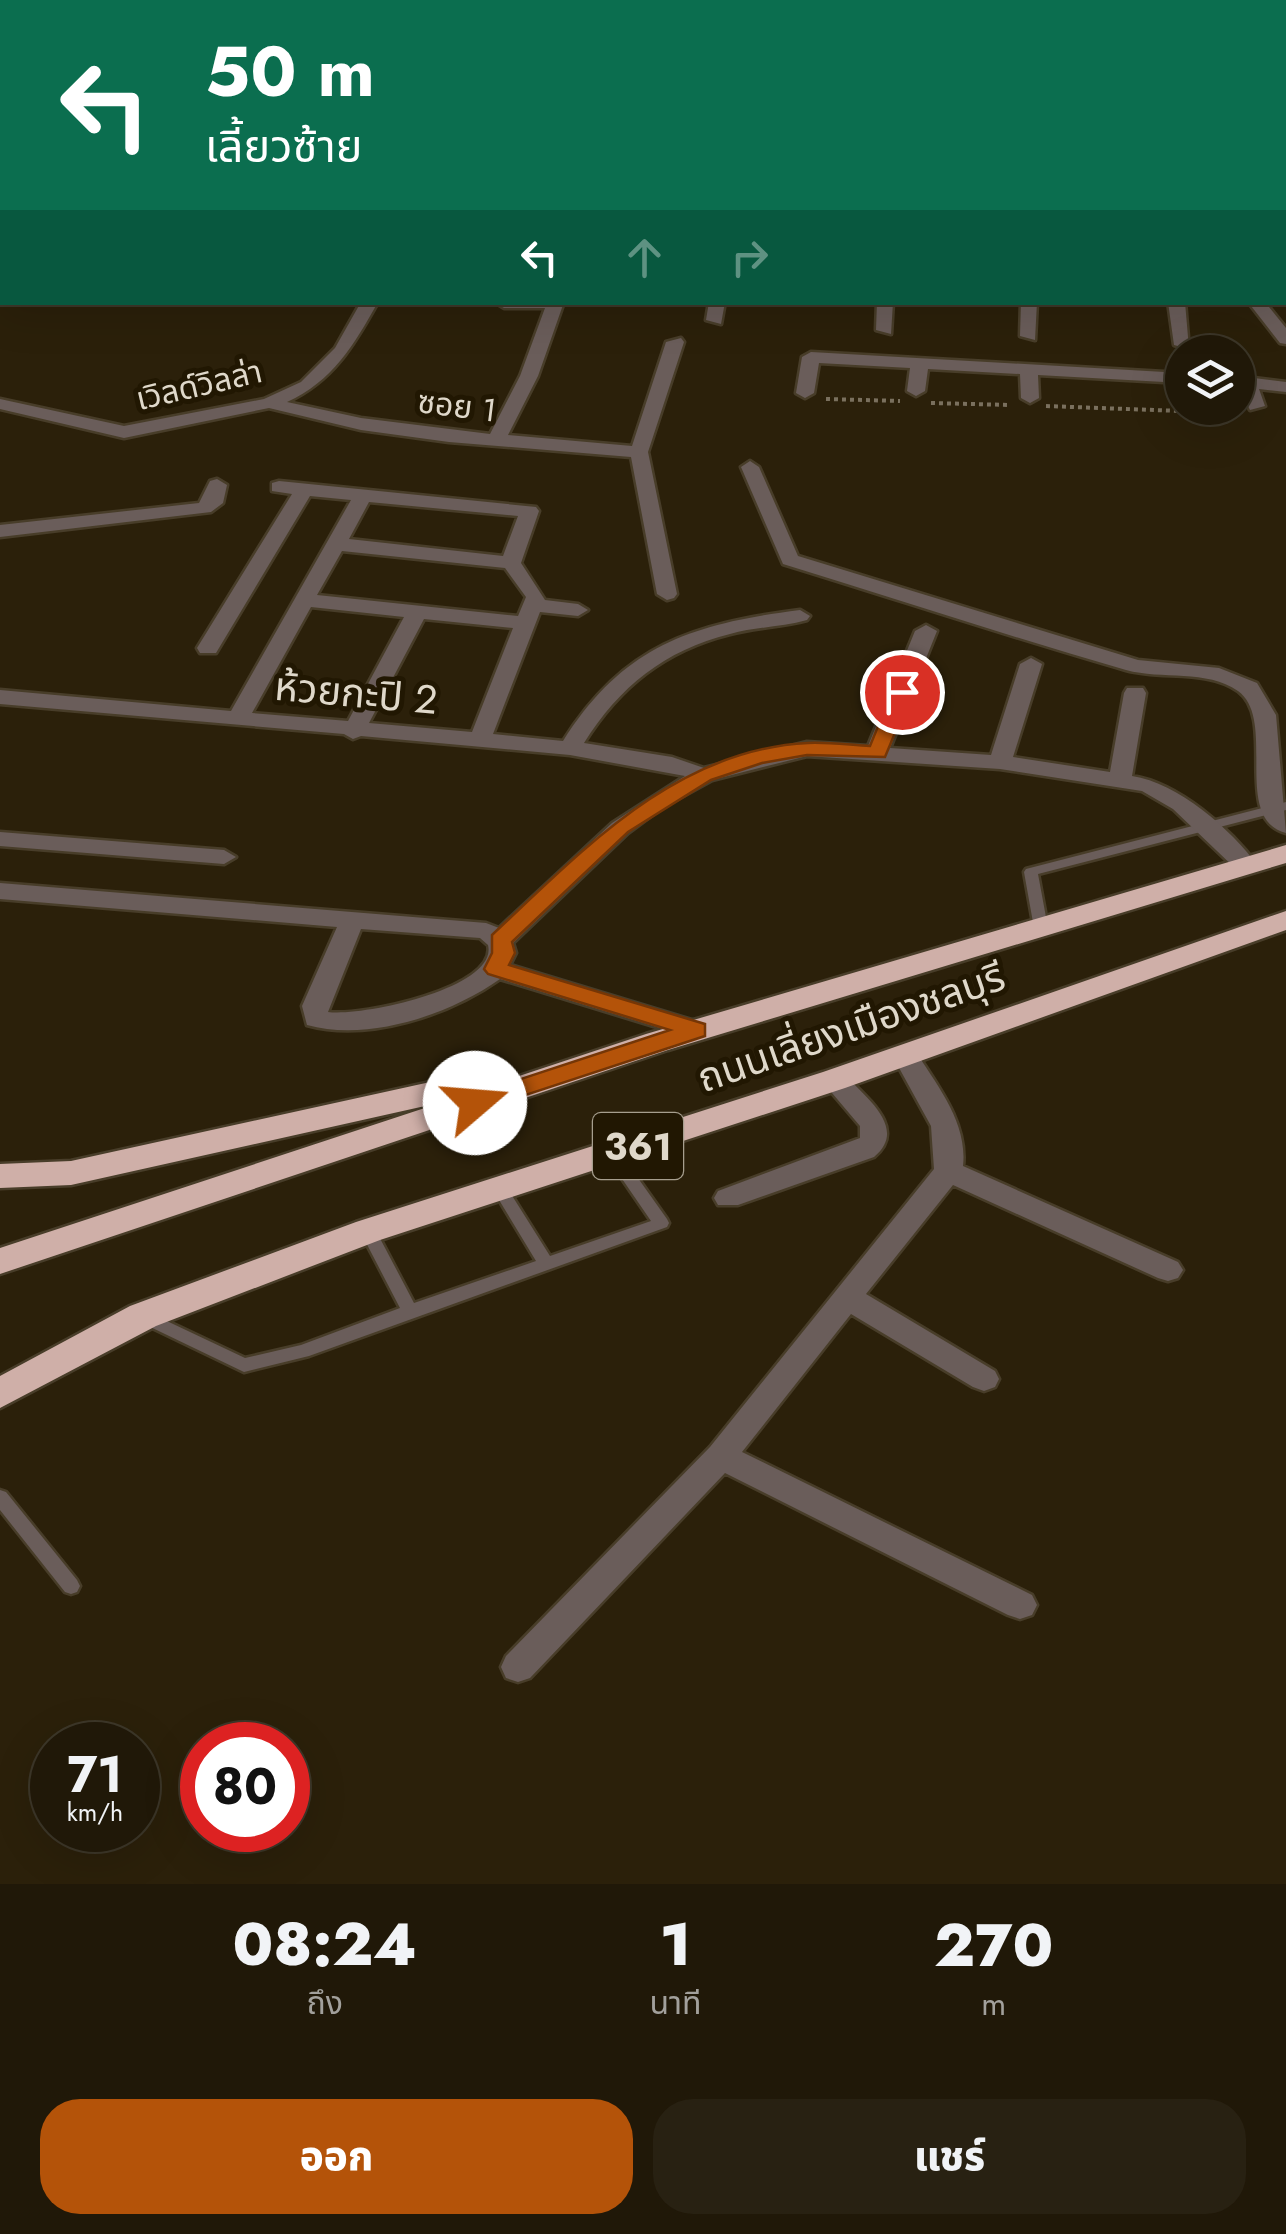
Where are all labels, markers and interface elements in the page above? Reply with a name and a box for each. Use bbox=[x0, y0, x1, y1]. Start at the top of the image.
text: 50 m bbox=[205, 21, 375, 122]
icon: left bbox=[40, 40, 170, 170]
text: เลี้ยวซ้าย bbox=[205, 114, 362, 179]
icon: left bbox=[512, 230, 567, 285]
icon: ahead bbox=[617, 230, 672, 285]
icon: right bbox=[722, 230, 777, 285]
map controls bbox=[1165, 335, 1255, 425]
button: layers bbox=[1165, 335, 1255, 425]
street label: เวิลด์วิลล่า bbox=[131, 348, 267, 422]
street label: ซอย 1 bbox=[415, 378, 499, 434]
pin bbox=[860, 650, 945, 735]
street label: ห้วยกะปิ 2 bbox=[272, 657, 440, 729]
icon: arrive bbox=[875, 665, 930, 720]
street label: ถนนเลี่ยงเมืองชลบุรี bbox=[689, 947, 1013, 1107]
position arrow bbox=[423, 1051, 527, 1155]
road number: 361 bbox=[593, 1113, 683, 1179]
speed limit sign: 80 bbox=[180, 1722, 310, 1852]
text: 71 bbox=[67, 1738, 123, 1811]
text: km/h bbox=[67, 1794, 123, 1830]
text: 08:24 bbox=[233, 1901, 417, 1988]
text: 1 bbox=[660, 1901, 691, 1988]
text: 270 bbox=[934, 1902, 1053, 1989]
text: ถึง bbox=[307, 1980, 343, 2026]
text: นาที bbox=[650, 1980, 702, 2026]
text: m bbox=[981, 1981, 1006, 2027]
button: ออก bbox=[40, 2099, 633, 2214]
button: แชร์ bbox=[653, 2099, 1246, 2214]

